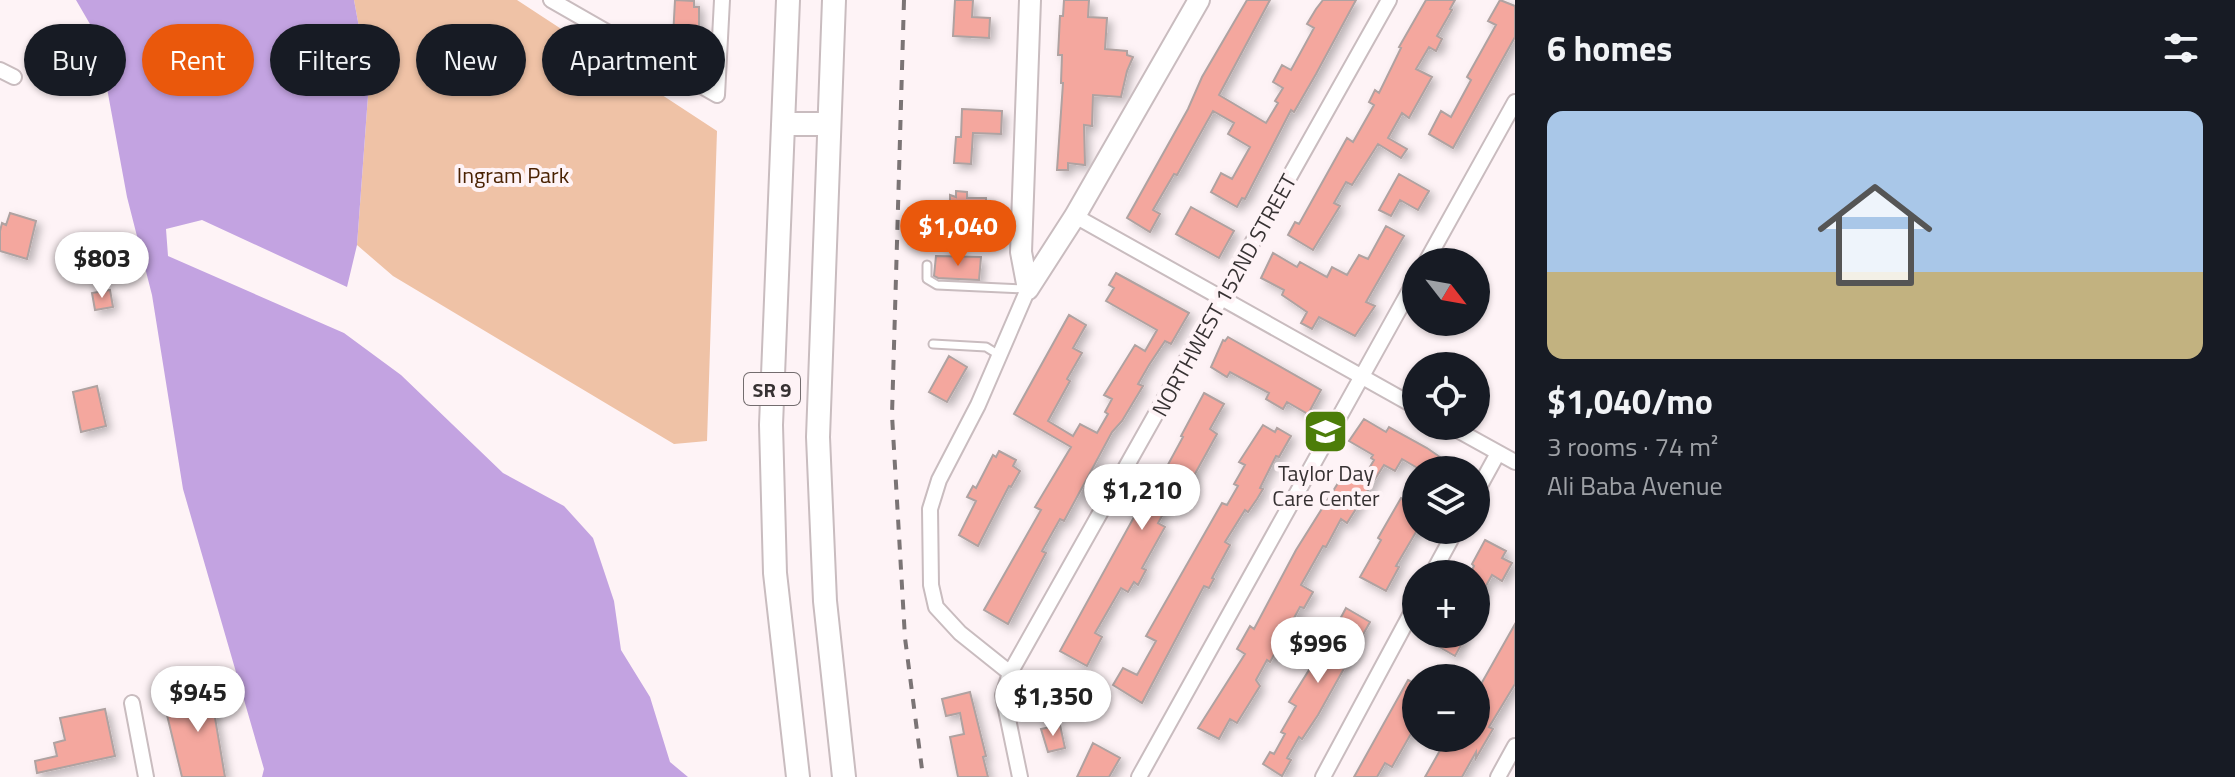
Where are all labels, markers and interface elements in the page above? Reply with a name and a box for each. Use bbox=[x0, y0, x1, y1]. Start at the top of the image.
text: 6 homes bbox=[1547, 22, 1672, 74]
chip: Buy bbox=[24, 24, 126, 96]
chip: Rent bbox=[142, 24, 254, 96]
chip: Filters bbox=[270, 24, 400, 96]
chip: New bbox=[416, 24, 526, 96]
chip: Apartment bbox=[542, 24, 725, 96]
icon: filters bbox=[2159, 26, 2203, 70]
park label: Ingram Park bbox=[457, 158, 570, 192]
icon: home bbox=[1803, 163, 1947, 307]
street label: NORTHWEST 152ND STREET bbox=[1143, 167, 1305, 423]
pin: $1,040 bbox=[893, 200, 1023, 268]
text: $1,040 bbox=[918, 206, 998, 245]
pin: $803 bbox=[55, 232, 149, 300]
text: $803 bbox=[73, 238, 131, 277]
north arrow bbox=[1402, 248, 1490, 336]
map controls bbox=[1402, 248, 1490, 752]
button: locate bbox=[1402, 352, 1490, 440]
road number: SR 9 bbox=[744, 373, 800, 405]
text: $1,040/mo bbox=[1547, 375, 1713, 427]
school or university icon: Taylor Day Care Center bbox=[1302, 408, 1350, 456]
text: 3 rooms · 74 m² bbox=[1547, 427, 1718, 466]
place label: Taylor Day Care Center bbox=[1272, 456, 1380, 515]
button: layers bbox=[1402, 456, 1490, 544]
pin: $1,210 bbox=[1077, 464, 1207, 532]
text: Ali Baba Avenue bbox=[1547, 466, 1723, 505]
text: $1,210 bbox=[1102, 470, 1182, 509]
button: + bbox=[1402, 560, 1490, 648]
pin: $996 bbox=[1271, 617, 1365, 685]
text: $996 bbox=[1289, 623, 1347, 662]
button: − bbox=[1402, 664, 1490, 752]
pin: $945 bbox=[151, 666, 245, 734]
pin: $1,350 bbox=[988, 670, 1118, 738]
text: $945 bbox=[169, 672, 227, 711]
text: $1,350 bbox=[1013, 676, 1093, 715]

